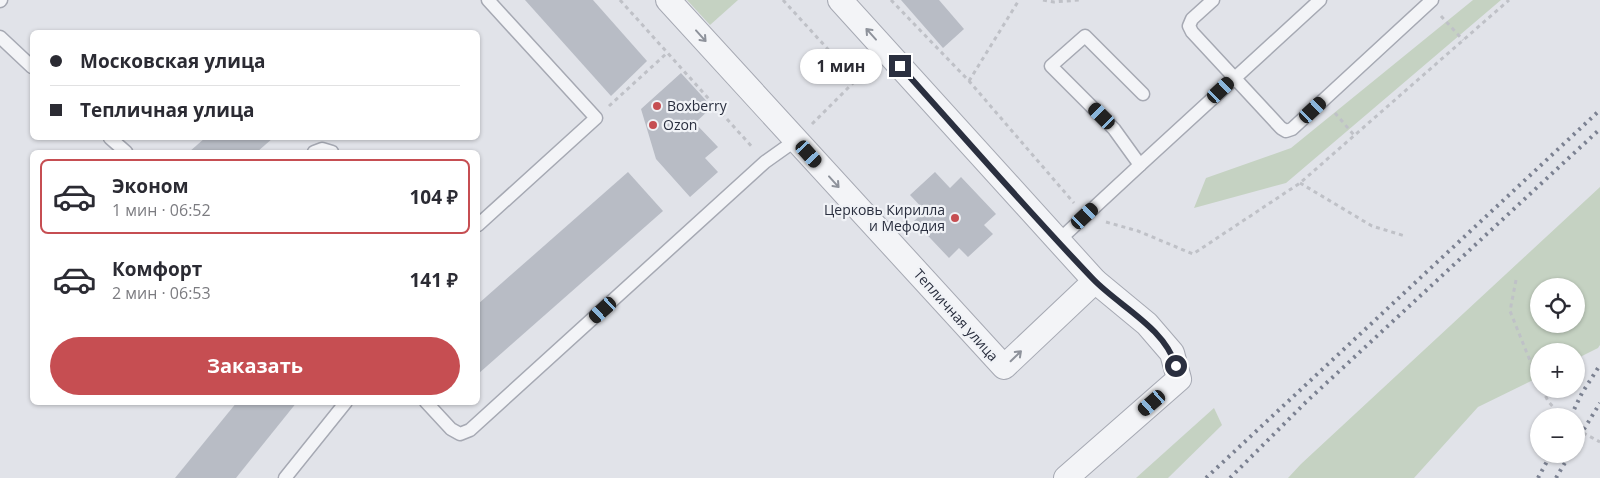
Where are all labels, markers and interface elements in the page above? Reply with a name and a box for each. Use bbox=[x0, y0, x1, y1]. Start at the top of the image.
one-way arrow bbox=[865, 28, 877, 41]
one-way arrow bbox=[695, 30, 707, 43]
text: Московская улица bbox=[80, 48, 265, 74]
callout: 1 мин bbox=[800, 48, 882, 84]
text: 1 мин bbox=[817, 55, 865, 77]
route end bbox=[889, 55, 911, 77]
car bbox=[1204, 74, 1237, 106]
car bbox=[1296, 94, 1329, 126]
place label: Boxberry bbox=[667, 96, 728, 115]
text: Тепличная улица bbox=[80, 97, 255, 123]
marker: Boxberry bbox=[651, 100, 663, 112]
car bbox=[1086, 100, 1117, 132]
place label: Ozon bbox=[663, 115, 697, 134]
marker: Ozon bbox=[647, 119, 659, 131]
car bbox=[793, 138, 824, 170]
text: Эконом bbox=[112, 173, 189, 199]
icon: car bbox=[52, 174, 97, 219]
one-way arrow bbox=[828, 176, 840, 188]
text: 104 ₽ bbox=[409, 184, 458, 210]
text: 1 мин · 06:52 bbox=[112, 199, 211, 221]
place label: Церковь Кирилла и Мефодия bbox=[824, 200, 945, 235]
car bbox=[1068, 200, 1101, 232]
marker: Церковь Кирилла и Мефодия bbox=[949, 212, 961, 224]
text: Комфорт bbox=[112, 256, 202, 282]
icon: car bbox=[52, 257, 97, 302]
street label: Тепличная улица bbox=[910, 264, 1003, 365]
text: 141 ₽ bbox=[409, 267, 458, 293]
map controls bbox=[1530, 278, 1585, 463]
button: locate bbox=[1530, 278, 1585, 333]
text: 2 мин · 06:53 bbox=[112, 282, 211, 304]
car bbox=[586, 294, 619, 326]
button: Заказать bbox=[50, 337, 460, 395]
button: + bbox=[1530, 343, 1585, 398]
one-way arrow bbox=[1009, 350, 1022, 362]
route start bbox=[1165, 355, 1187, 377]
car bbox=[1135, 387, 1168, 419]
button: − bbox=[1530, 408, 1585, 463]

